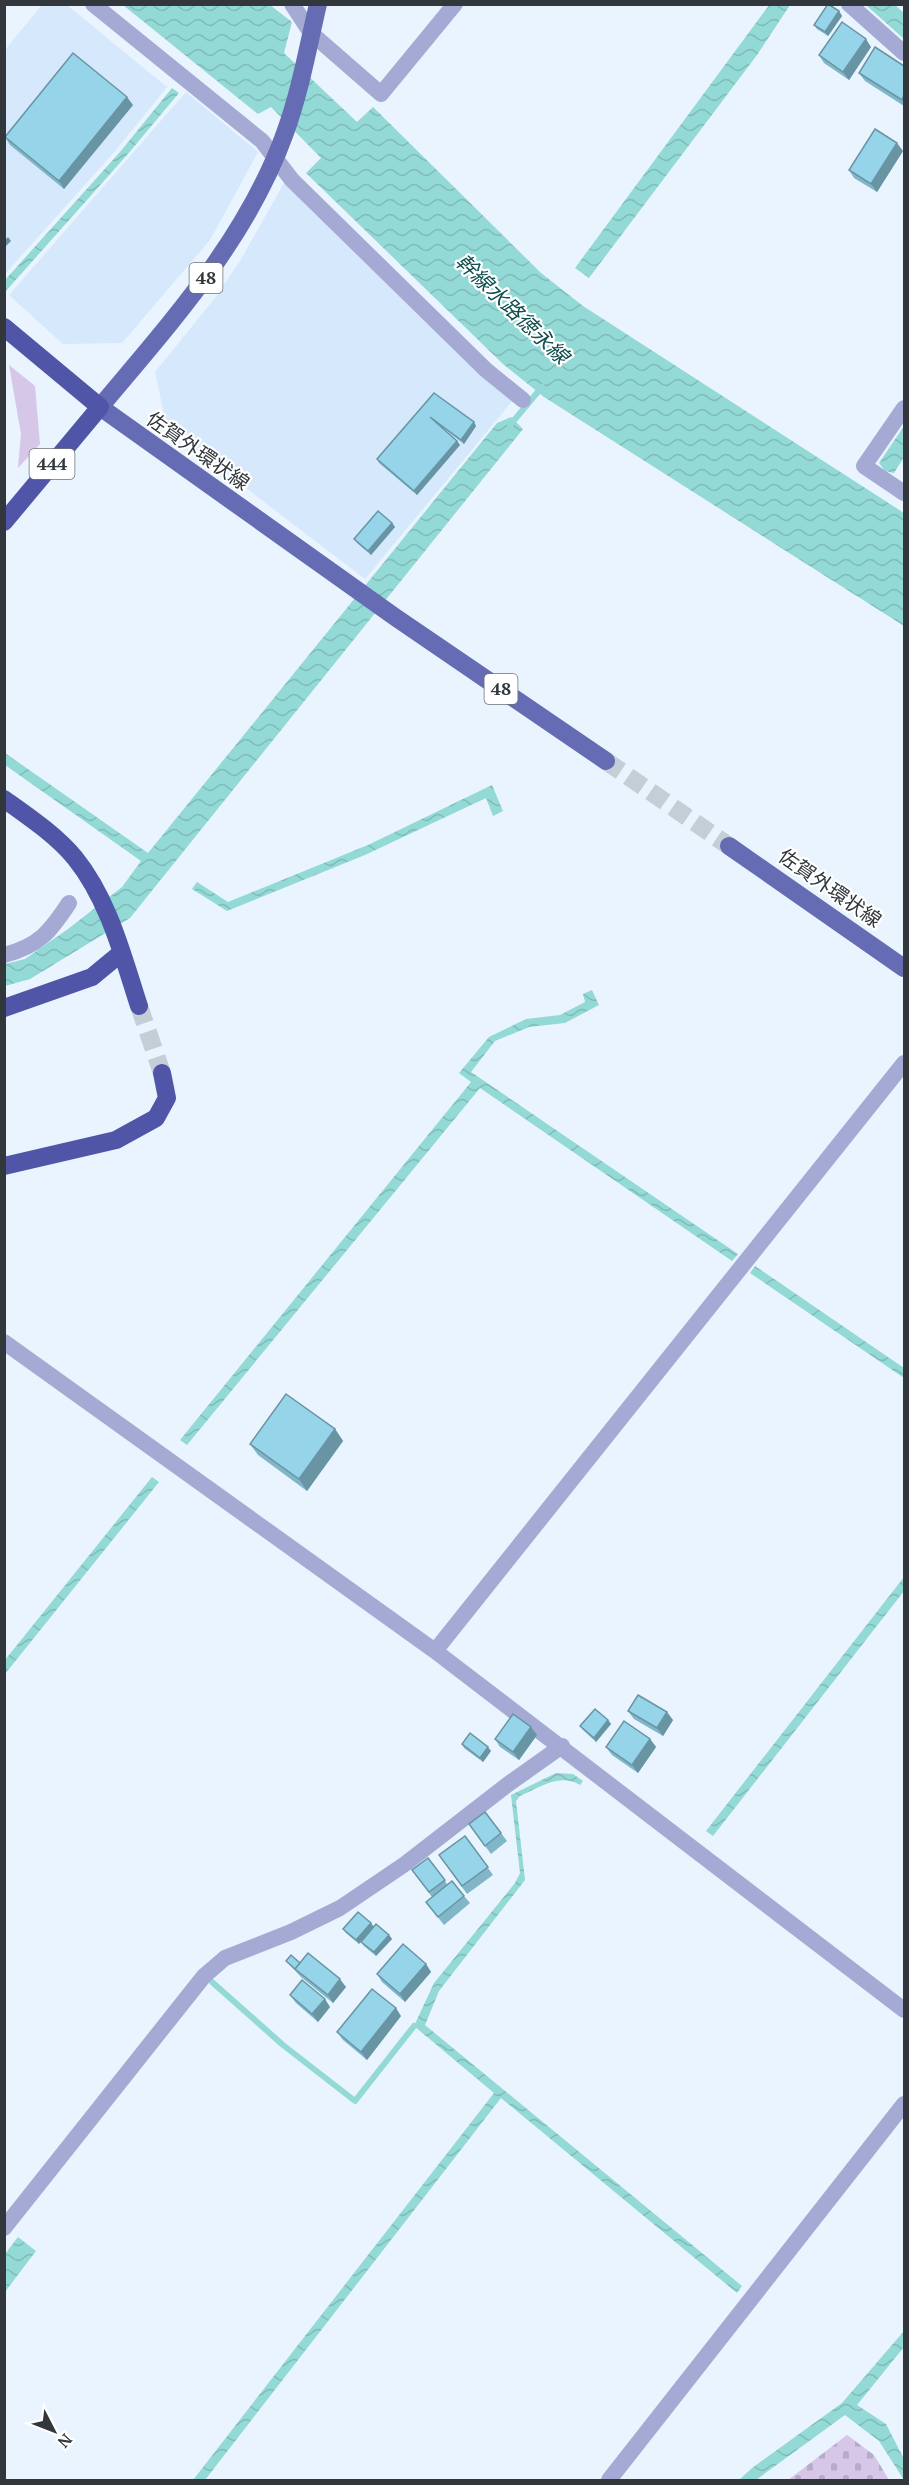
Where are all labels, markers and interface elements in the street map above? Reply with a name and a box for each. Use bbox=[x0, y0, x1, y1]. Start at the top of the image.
water label: 幹線水路徳永線 bbox=[450, 247, 577, 371]
road number: 48 bbox=[190, 263, 222, 293]
street label: 佐賀外環状線 bbox=[141, 405, 255, 496]
road number: 444 bbox=[29, 449, 74, 479]
road number: 48 bbox=[484, 674, 518, 704]
street label: 佐賀外環状線 bbox=[773, 842, 887, 933]
north arrow bbox=[24, 2401, 84, 2461]
text: N bbox=[53, 2429, 77, 2453]

